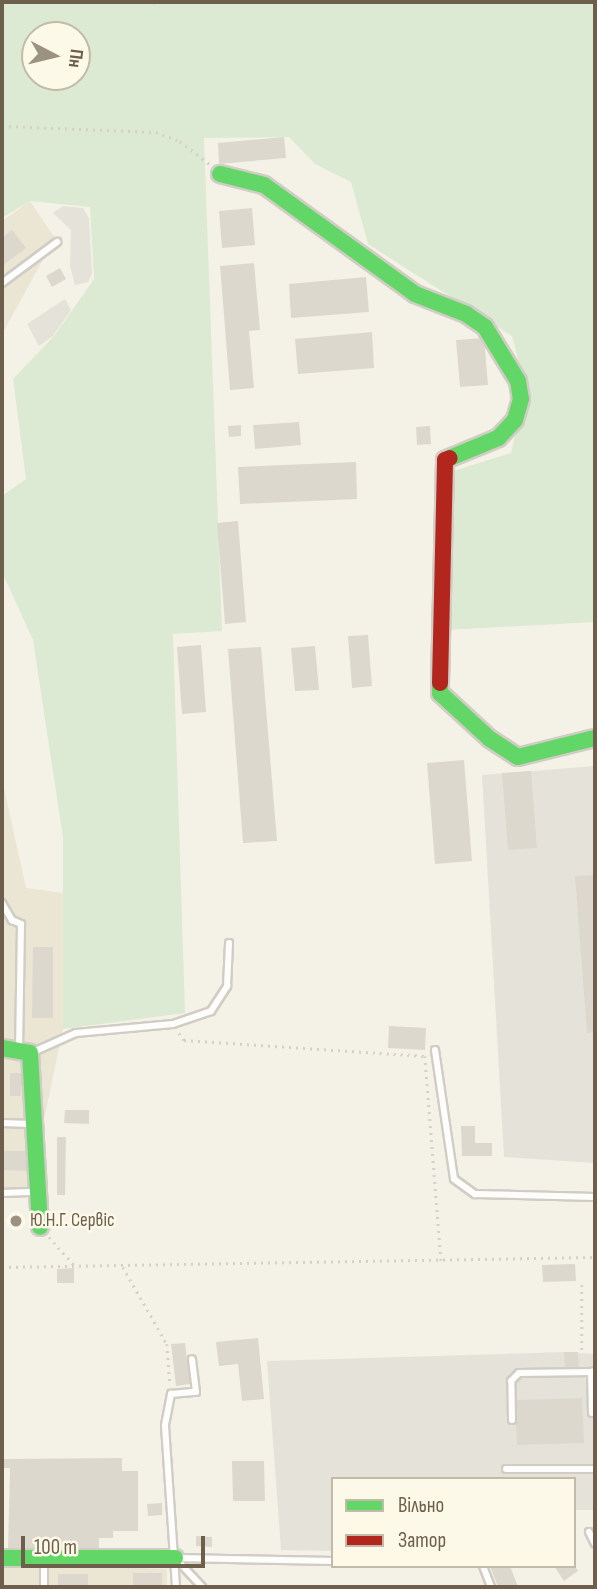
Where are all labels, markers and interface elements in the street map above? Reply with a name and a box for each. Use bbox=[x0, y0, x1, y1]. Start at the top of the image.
north arrow bbox=[21, 21, 91, 91]
text: Пн bbox=[63, 48, 88, 69]
place label: Ю.Н.Г. Сервіс bbox=[30, 1210, 115, 1232]
marker: Ю.Н.Г. Сервіс bbox=[8, 1213, 24, 1229]
legend bbox=[331, 1477, 576, 1568]
text: Вільно bbox=[398, 1493, 444, 1518]
scale bar bbox=[24, 1522, 208, 1566]
text: Затор bbox=[398, 1528, 446, 1553]
text: 100 m bbox=[34, 1535, 77, 1560]

